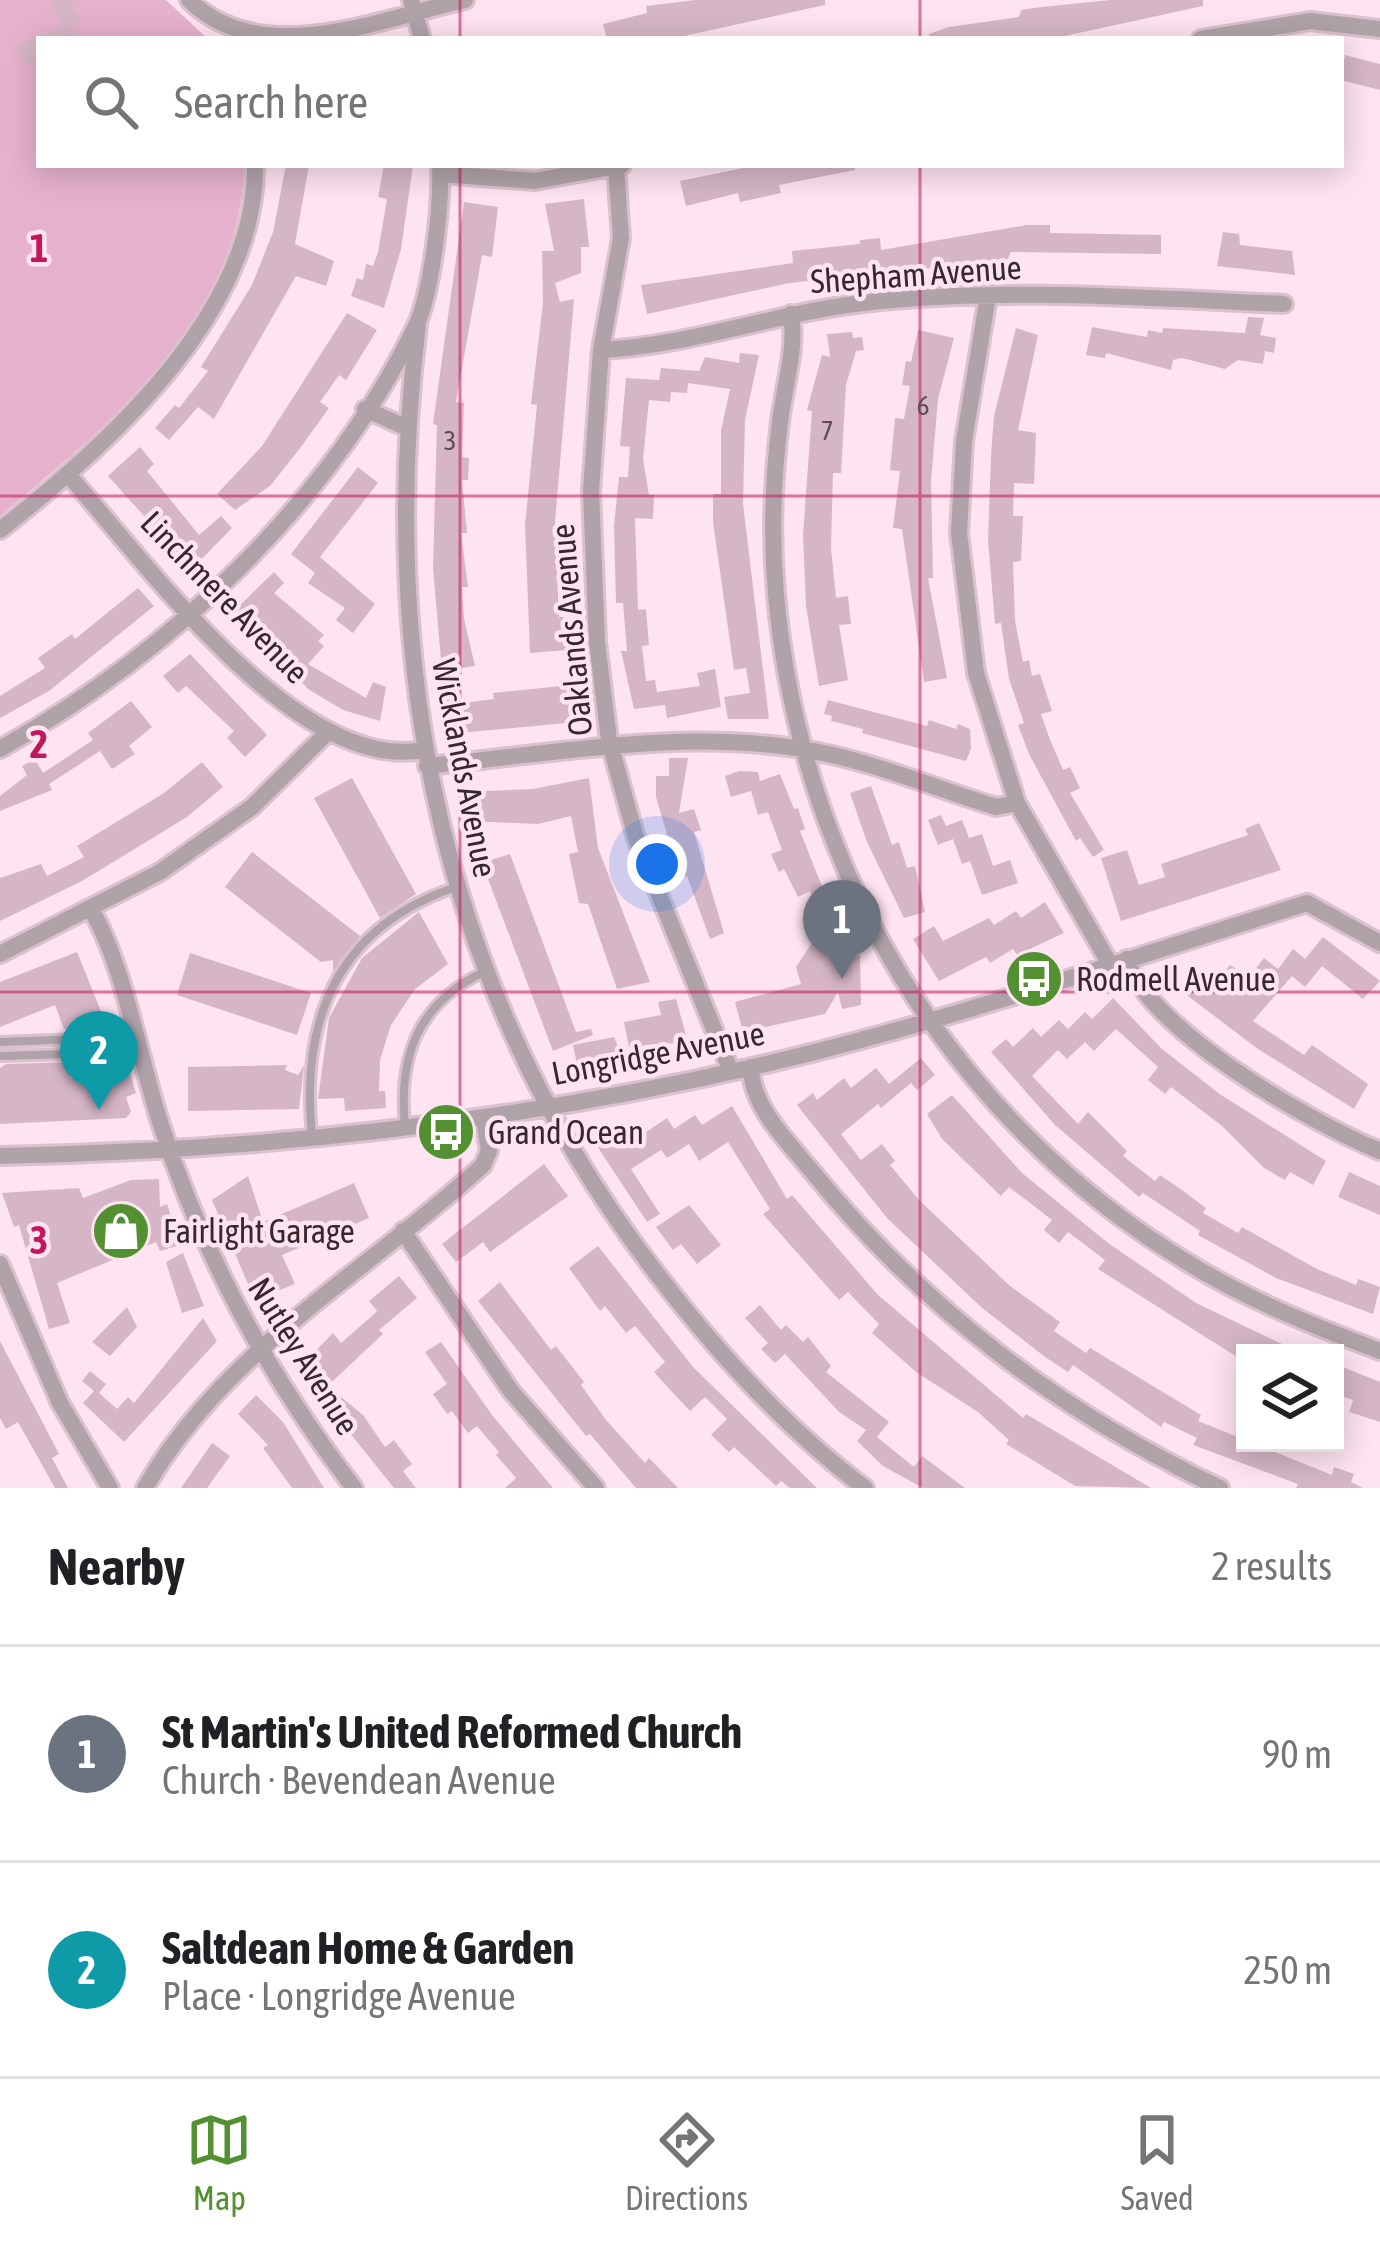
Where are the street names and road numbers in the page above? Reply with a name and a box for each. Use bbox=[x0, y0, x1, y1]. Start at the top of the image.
street label: Shepham Avenue bbox=[809, 248, 1023, 300]
street label: Linchmere Avenue bbox=[134, 503, 316, 691]
street label: Oaklands Avenue bbox=[543, 523, 599, 737]
street label: Wicklands Avenue bbox=[425, 656, 505, 880]
street label: Longridge Avenue bbox=[548, 1014, 768, 1092]
street label: Nutley Avenue bbox=[241, 1271, 367, 1441]

